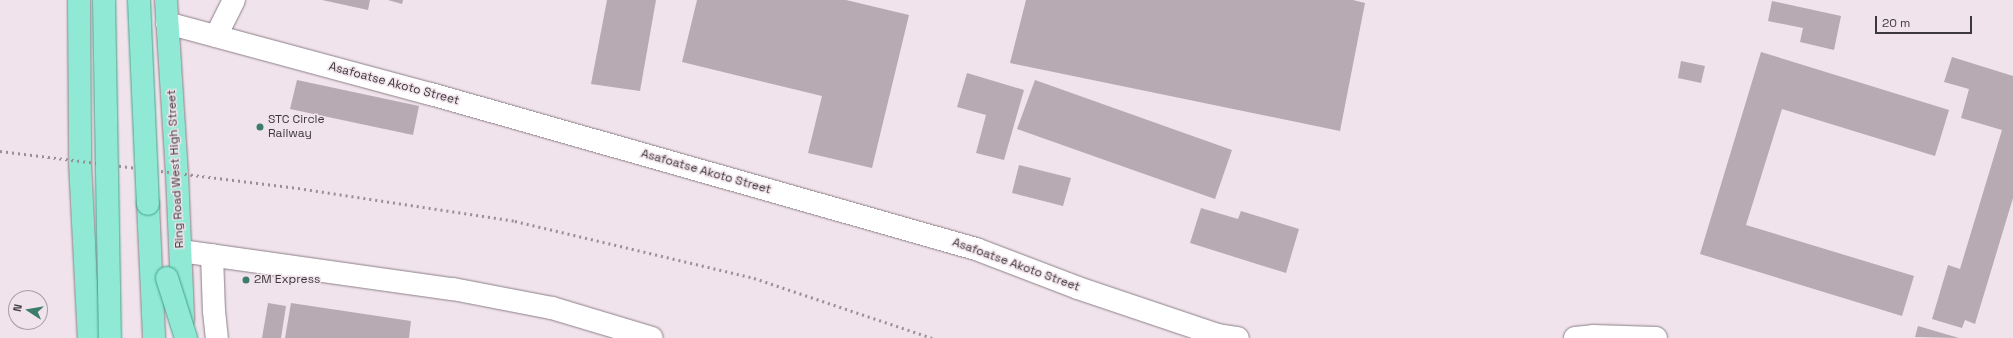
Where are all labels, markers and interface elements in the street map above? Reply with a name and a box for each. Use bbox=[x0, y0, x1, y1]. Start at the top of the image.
scale bar bbox=[1877, 8, 1974, 34]
text: 20 m bbox=[1882, 15, 1910, 31]
street label: Asafoatse Akoto Street bbox=[327, 60, 461, 108]
street label: Ring Road West High Street bbox=[165, 89, 187, 249]
place label: STC Circle Railway bbox=[268, 113, 325, 141]
marker: STC Circle Railway bbox=[255, 122, 265, 132]
street label: Asafoatse Akoto Street bbox=[639, 147, 773, 197]
street label: Asafoatse Akoto Street bbox=[950, 235, 1082, 295]
place label: 2M Express bbox=[254, 273, 320, 287]
marker: 2M Express bbox=[241, 275, 251, 285]
north arrow bbox=[8, 290, 48, 330]
text: N bbox=[10, 303, 25, 313]

